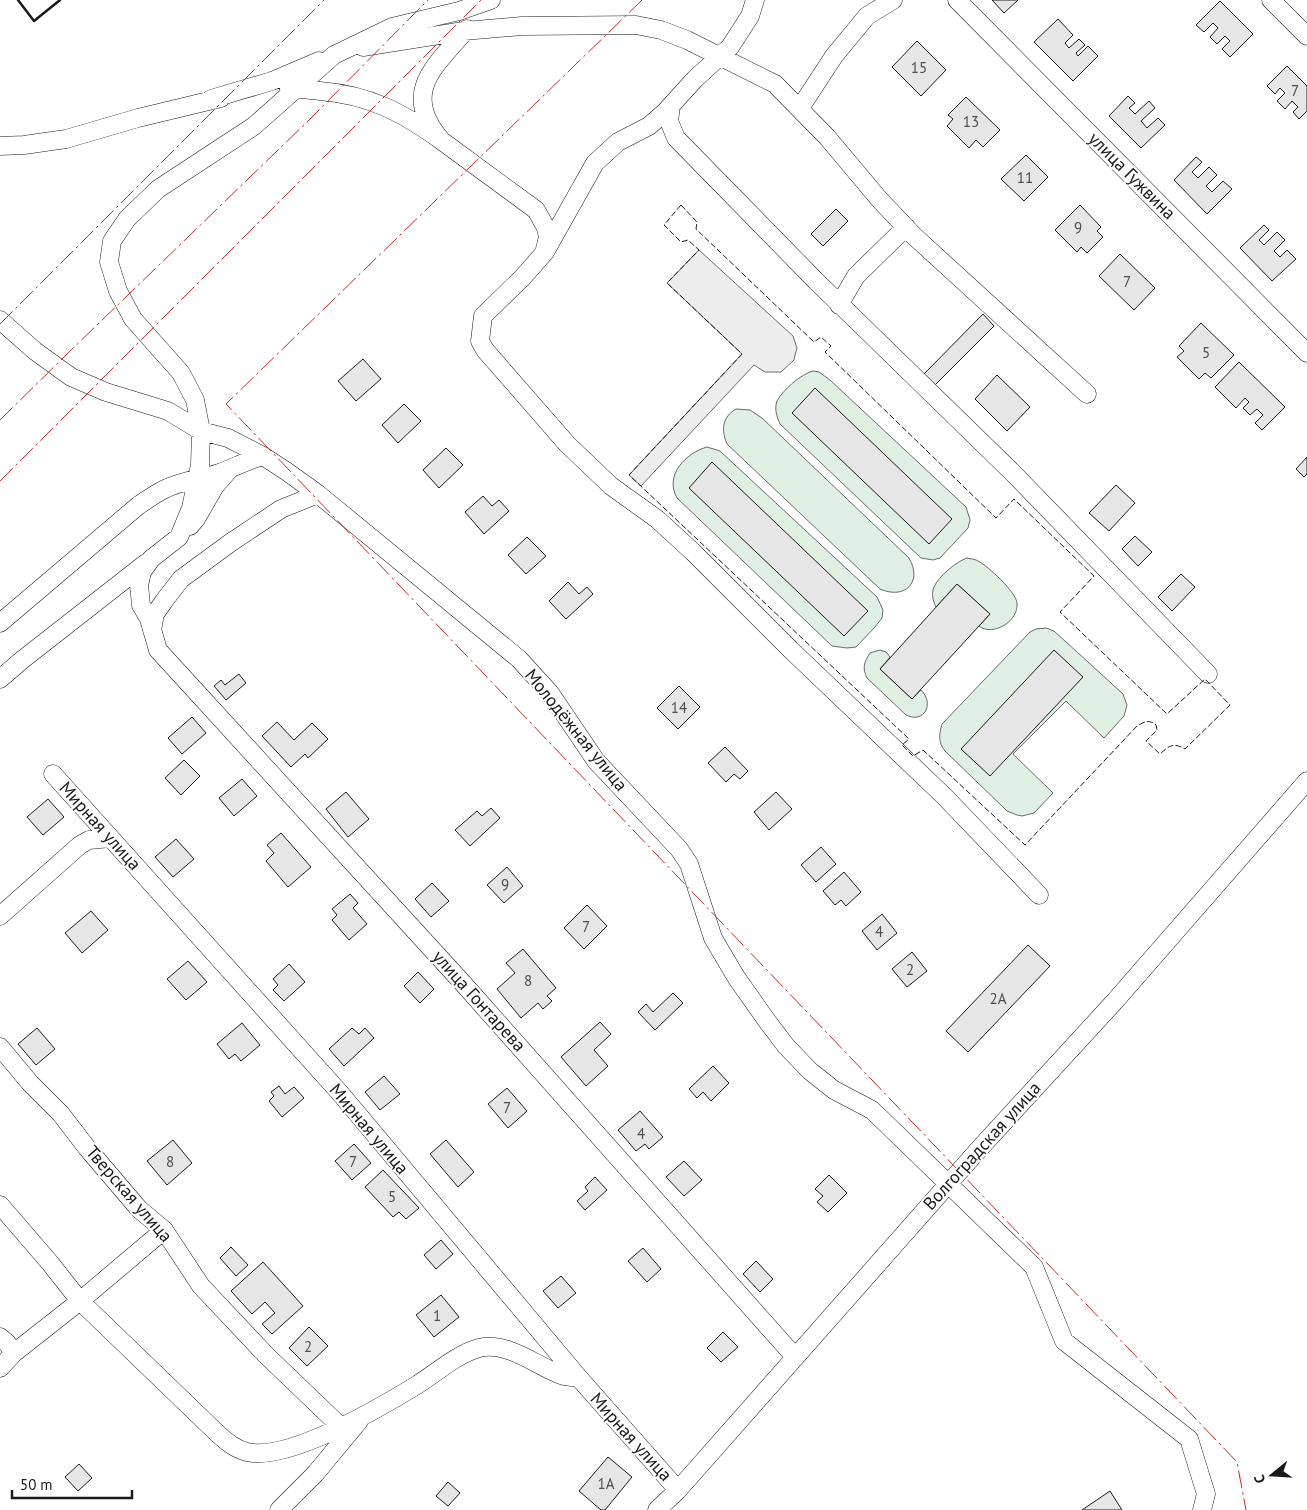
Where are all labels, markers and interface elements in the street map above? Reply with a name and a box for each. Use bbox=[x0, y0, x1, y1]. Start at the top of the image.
house number: 15 bbox=[911, 58, 927, 77]
house number: 7 bbox=[1291, 81, 1299, 100]
house number: 13 bbox=[963, 112, 979, 131]
street label: улица Гужвина bbox=[1084, 127, 1181, 224]
house number: 11 bbox=[1017, 168, 1033, 187]
house number: 9 bbox=[1074, 218, 1082, 237]
house number: 7 bbox=[1123, 272, 1131, 291]
house number: 5 bbox=[1202, 343, 1210, 362]
street label: Молодёжная улица bbox=[520, 664, 633, 796]
house number: 14 bbox=[671, 698, 687, 717]
street label: Мирная улица bbox=[54, 776, 146, 875]
house number: 9 bbox=[501, 875, 509, 894]
house number: 7 bbox=[582, 917, 590, 936]
house number: 4 bbox=[875, 922, 883, 941]
street label: улица Гонтарева bbox=[428, 945, 531, 1056]
house number: 2 bbox=[906, 960, 914, 979]
house number: 8 bbox=[524, 971, 532, 990]
house number: 2А bbox=[990, 989, 1007, 1008]
street label: Волгоградская улица bbox=[918, 1077, 1045, 1215]
street label: Мирная улица bbox=[325, 1079, 414, 1179]
house number: 7 bbox=[503, 1098, 511, 1117]
house number: 4 bbox=[637, 1124, 645, 1143]
street label: Тверская улица bbox=[81, 1141, 178, 1247]
house number: 8 bbox=[166, 1152, 174, 1171]
house number: 7 bbox=[349, 1152, 357, 1171]
house number: 5 bbox=[388, 1187, 396, 1206]
house number: 1 bbox=[433, 1306, 441, 1325]
house number: 2 bbox=[304, 1337, 312, 1356]
street label: Мирная улица bbox=[585, 1387, 677, 1486]
north arrow bbox=[1247, 1450, 1297, 1500]
scale bar bbox=[12, 1468, 132, 1500]
text: С bbox=[1250, 1472, 1269, 1486]
house number: 1А bbox=[598, 1474, 615, 1493]
text: 50 m bbox=[20, 1475, 53, 1494]

